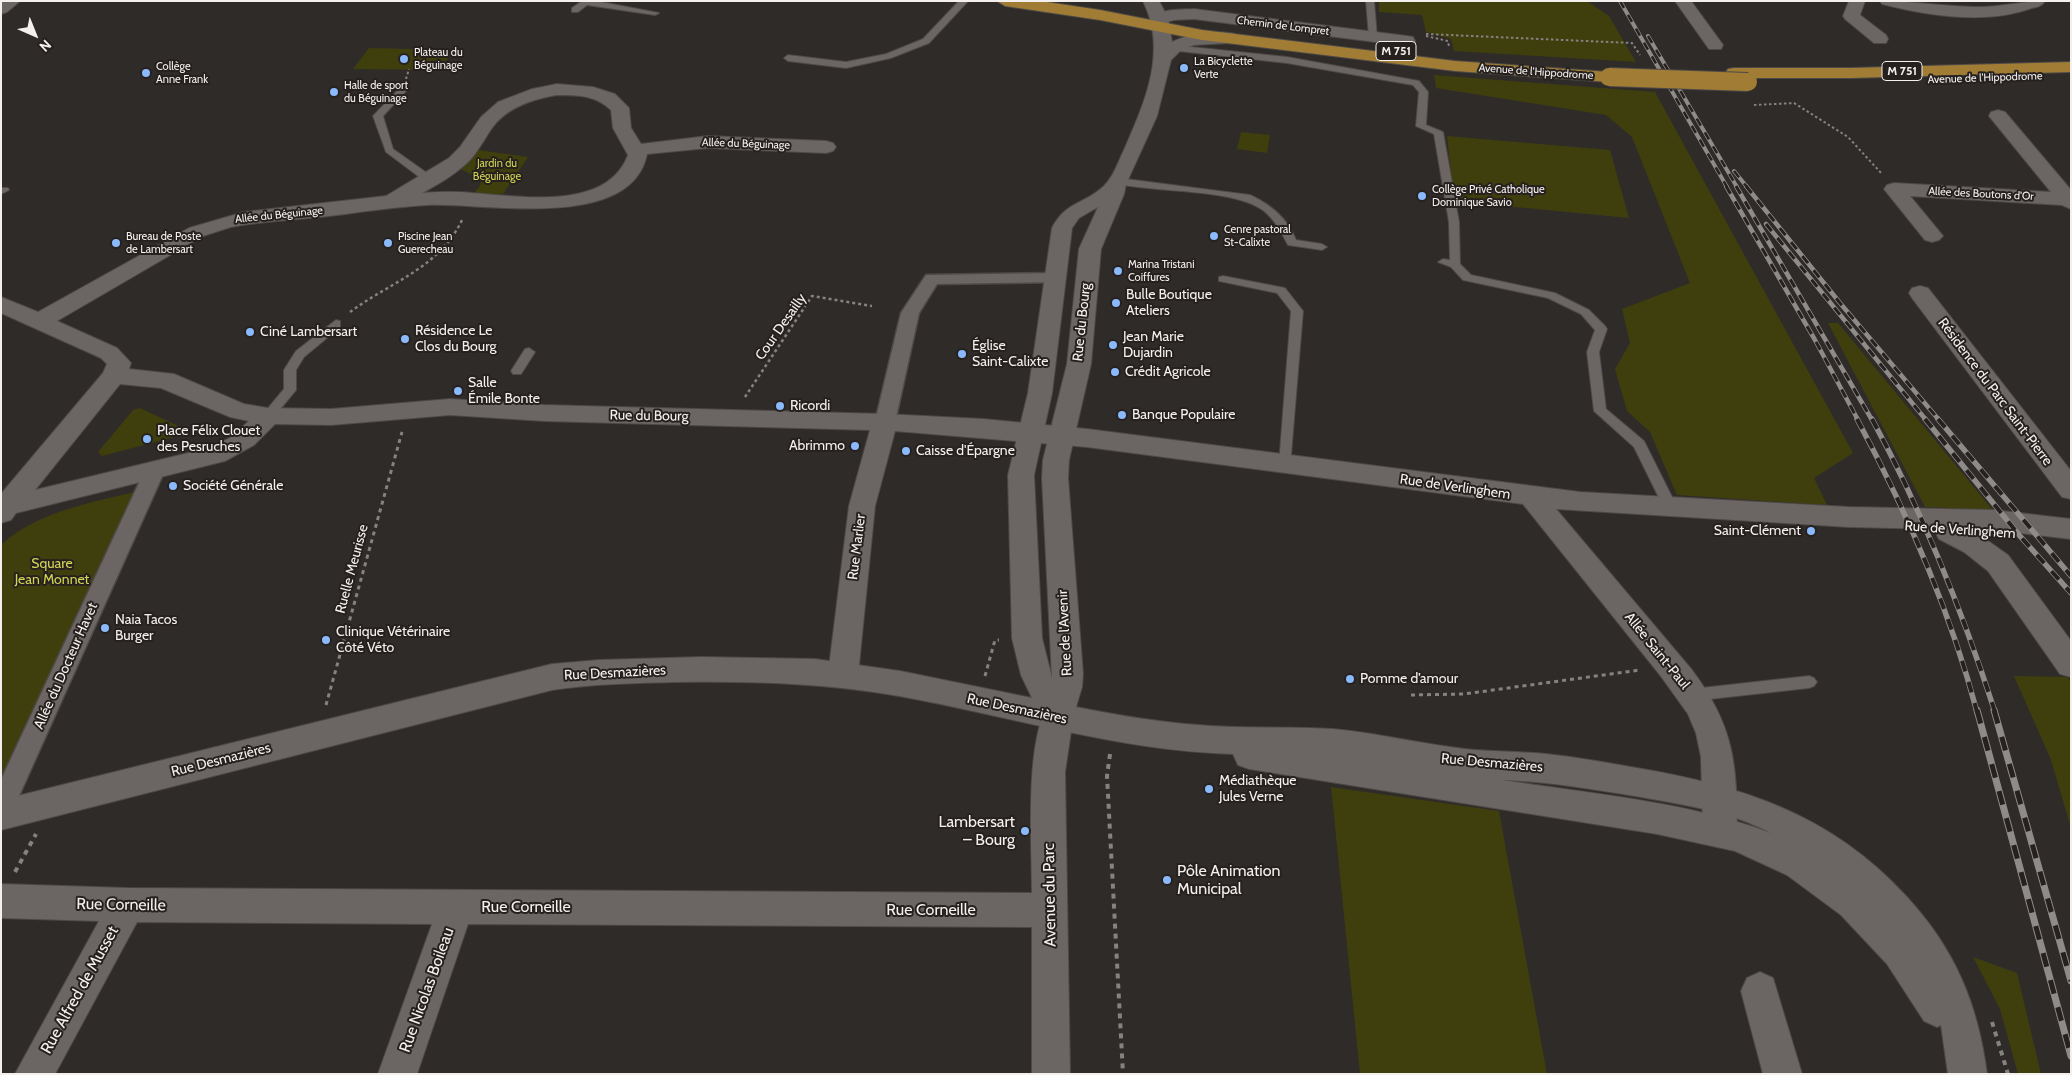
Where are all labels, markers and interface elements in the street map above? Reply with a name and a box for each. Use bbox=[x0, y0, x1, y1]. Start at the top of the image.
north arrow bbox=[10, 10, 60, 60]
street label: Chemin de Lompret bbox=[1236, 14, 1330, 38]
text: N bbox=[36, 36, 55, 56]
road number: M 751 bbox=[1376, 41, 1416, 60]
place label: Plateau du Béguinage bbox=[414, 46, 463, 72]
marker: Plateau du Béguinage bbox=[398, 53, 410, 65]
place label: La Bicyclette Verte bbox=[1194, 55, 1253, 81]
place label: Collège Anne Frank bbox=[156, 60, 208, 86]
street label: Avenue de l'Hippodrome bbox=[1478, 61, 1594, 83]
road number: M 751 bbox=[1882, 61, 1922, 80]
marker: La Bicyclette Verte bbox=[1178, 62, 1190, 74]
marker: Collège Anne Frank bbox=[140, 67, 152, 79]
street label: Avenue de l'Hippodrome bbox=[1927, 69, 2043, 87]
place label: Halle de sport du Béguinage bbox=[344, 79, 408, 105]
marker: Halle de sport du Béguinage bbox=[328, 86, 340, 98]
street label: Allée du Béguinage bbox=[702, 136, 790, 152]
park label: Jardin du Béguinage bbox=[473, 157, 521, 183]
place label: Collège Privé Catholique Dominique Savio bbox=[1432, 183, 1545, 209]
street label: Allée des Boutons d'Or bbox=[1928, 185, 2034, 203]
marker: Collège Privé Catholique Dominique Savio bbox=[1416, 190, 1428, 202]
street label: Allée du Béguinage bbox=[234, 204, 324, 226]
place label: Cenre pastoral St-Calixte bbox=[1224, 223, 1291, 249]
place label: Bureau de Poste de Lambersart bbox=[126, 230, 201, 256]
place label: Piscine Jean Guerecheau bbox=[398, 230, 453, 256]
marker: Cenre pastoral St-Calixte bbox=[1208, 230, 1220, 242]
marker: Bureau de Poste de Lambersart bbox=[110, 237, 122, 249]
marker: Piscine Jean Guerecheau bbox=[382, 237, 394, 249]
place label: Marina Tristani Coiffures bbox=[1128, 258, 1195, 284]
marker: Marina Tristani Coiffures bbox=[1112, 265, 1124, 277]
street label: Rue du Bourg bbox=[1070, 282, 1094, 362]
place label: Bulle Boutique Ateliers bbox=[1126, 287, 1212, 320]
street label: Cour Desailly bbox=[752, 290, 810, 364]
marker: Bulle Boutique Ateliers bbox=[1110, 297, 1122, 309]
street label: Résidence du Parc Saint-Pierre bbox=[1934, 315, 2056, 469]
place label: Résidence Le Clos du Bourg bbox=[415, 323, 496, 356]
place label: Ciné Lambersart bbox=[260, 324, 357, 340]
marker: Ciné Lambersart bbox=[244, 326, 256, 338]
place label: Jean Marie Dujardin bbox=[1123, 329, 1184, 362]
marker: Résidence Le Clos du Bourg bbox=[399, 333, 411, 345]
place label: Église Saint-Calixte bbox=[972, 338, 1048, 371]
marker: Jean Marie Dujardin bbox=[1107, 339, 1119, 351]
marker: Église Saint-Calixte bbox=[956, 348, 968, 360]
place label: Crédit Agricole bbox=[1125, 364, 1211, 380]
marker: Crédit Agricole bbox=[1109, 366, 1121, 378]
place label: Salle Émile Bonte bbox=[468, 375, 540, 408]
marker: Salle Émile Bonte bbox=[452, 385, 464, 397]
place label: Ricordi bbox=[790, 398, 830, 414]
marker: Ricordi bbox=[774, 400, 786, 412]
street label: Rue du Bourg bbox=[609, 407, 689, 425]
place label: Banque Populaire bbox=[1132, 407, 1235, 423]
marker: Banque Populaire bbox=[1116, 409, 1128, 421]
place label: Place Félix Clouet des Pesruches bbox=[157, 423, 260, 456]
marker: Place Félix Clouet des Pesruches bbox=[141, 433, 153, 445]
place label: Abrimmo bbox=[789, 438, 845, 454]
marker: Abrimmo bbox=[849, 440, 861, 452]
place label: Caisse d'Épargne bbox=[916, 443, 1015, 459]
marker: Caisse d'Épargne bbox=[900, 445, 912, 457]
street label: Rue de Verlinghem bbox=[1399, 471, 1511, 503]
place label: Société Générale bbox=[183, 478, 283, 494]
marker: Société Générale bbox=[167, 480, 179, 492]
street label: Rue Marlier bbox=[845, 513, 869, 581]
street label: Rue de Verlinghem bbox=[1904, 518, 2016, 542]
street label: Ruelle Meurisse bbox=[332, 523, 372, 615]
place label: Saint-Clément bbox=[1714, 523, 1801, 539]
marker: Saint-Clément bbox=[1805, 525, 1817, 537]
park label: Square Jean Monnet bbox=[15, 556, 89, 588]
street label: Rue de l'Avenir bbox=[1054, 589, 1076, 677]
street label: Allée du Docteur Havet bbox=[31, 600, 101, 732]
street label: Allée Saint-Paul bbox=[1621, 609, 1693, 693]
place label: Naia Tacos Burger bbox=[115, 612, 177, 644]
marker: Naia Tacos Burger bbox=[99, 622, 111, 634]
place label: Clinique Vétérinaire Côté Véto bbox=[336, 624, 450, 656]
marker: Clinique Vétérinaire Côté Véto bbox=[320, 634, 332, 646]
street label: Rue Desmazières bbox=[564, 662, 666, 684]
place label: Pomme d’amour bbox=[1360, 671, 1458, 687]
marker: Pomme d’amour bbox=[1344, 673, 1356, 685]
street label: Rue Desmazières bbox=[965, 690, 1069, 728]
street label: Rue Desmazières bbox=[170, 740, 272, 780]
street label: Rue Desmazières bbox=[1441, 750, 1543, 776]
place label: Médiathèque Jules Verne bbox=[1219, 773, 1296, 806]
marker: Médiathèque Jules Verne bbox=[1203, 783, 1215, 795]
place label: Lambersart – Bourg bbox=[938, 812, 1015, 850]
marker: Lambersart – Bourg bbox=[1019, 825, 1031, 837]
street label: Avenue du Parc bbox=[1039, 843, 1061, 947]
place label: Pôle Animation Municipal bbox=[1177, 861, 1281, 899]
marker: Pôle Animation Municipal bbox=[1161, 874, 1173, 886]
street label: Rue Corneille bbox=[76, 895, 166, 915]
street label: Rue Corneille bbox=[481, 897, 571, 917]
street label: Rue Corneille bbox=[886, 900, 976, 920]
street label: Rue Alfred de Musset bbox=[37, 923, 123, 1057]
street label: Rue Nicolas Boileau bbox=[395, 925, 459, 1055]

